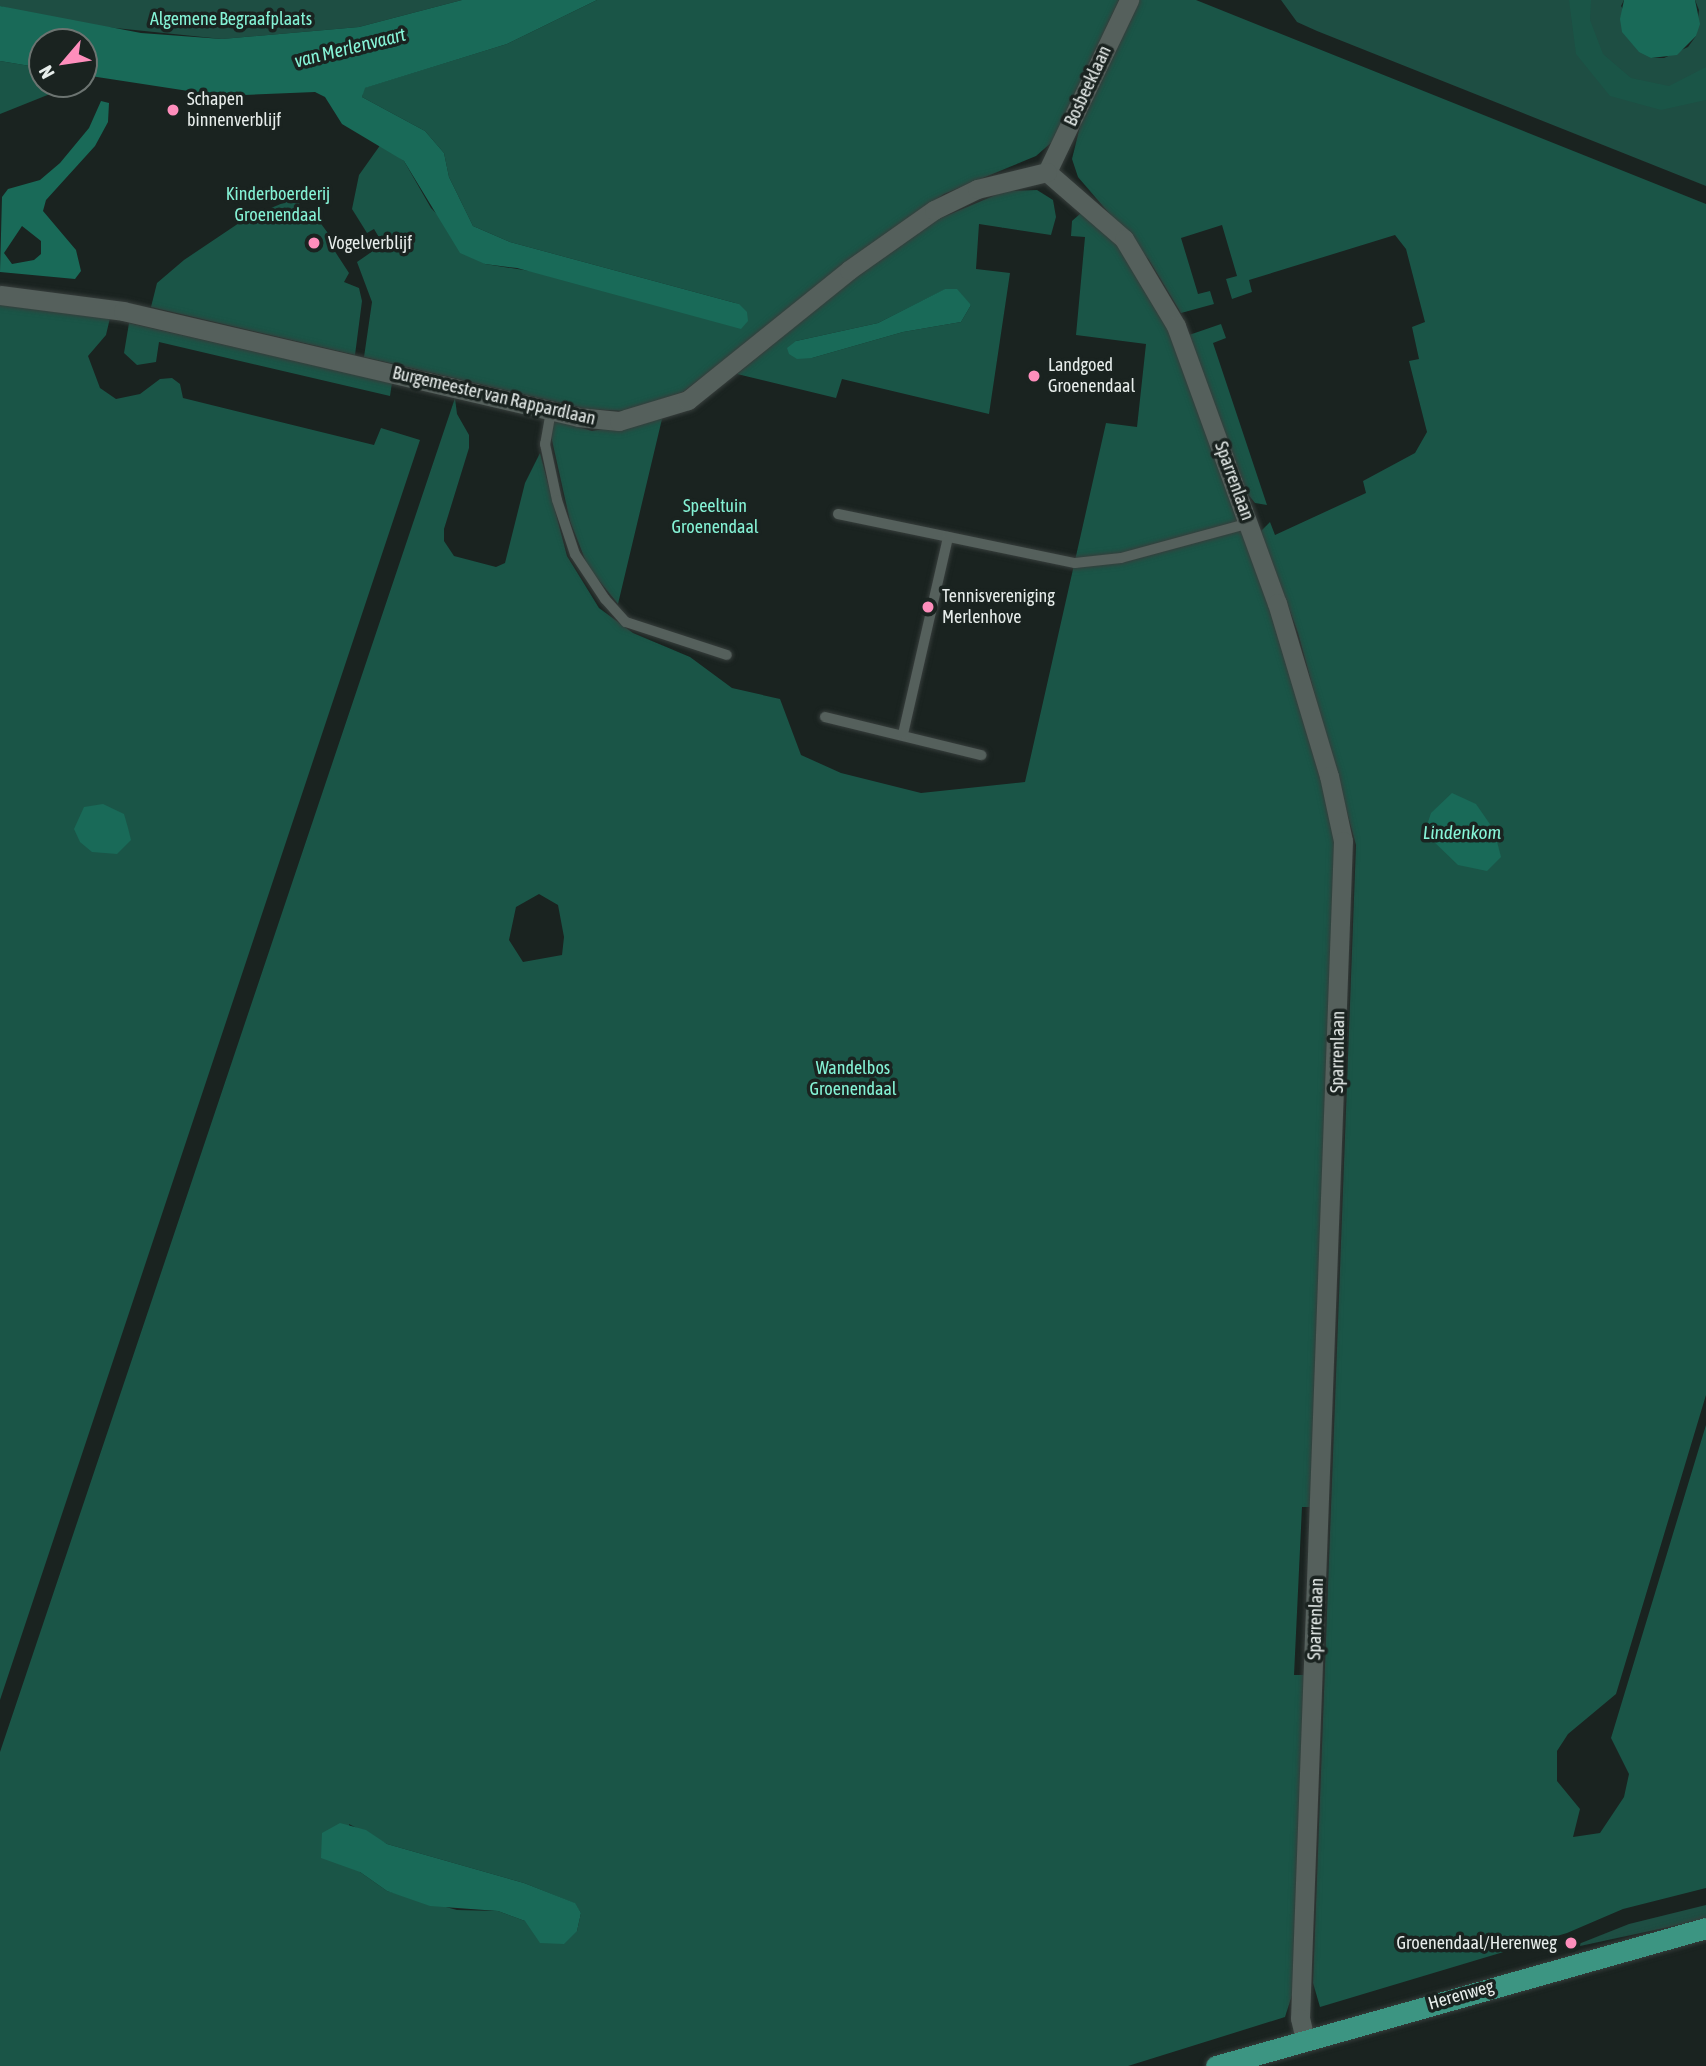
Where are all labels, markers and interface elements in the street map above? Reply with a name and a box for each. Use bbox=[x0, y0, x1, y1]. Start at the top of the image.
park label: Algemene Begraafplaats bbox=[150, 8, 312, 30]
water label: van Merlenvaart bbox=[292, 23, 408, 73]
north arrow bbox=[28, 28, 98, 98]
street label: Bosbeeklaan bbox=[1060, 42, 1116, 130]
text: N bbox=[34, 62, 59, 82]
place label: Schapen binnenverblijf bbox=[187, 89, 281, 132]
marker: Schapen binnenverblijf bbox=[165, 102, 181, 118]
park label: Kinderboerderij Groenendaal bbox=[226, 184, 330, 227]
place label: Vogelverblijf bbox=[328, 232, 412, 254]
marker: Vogelverblijf bbox=[306, 235, 322, 251]
place label: Landgoed Groenendaal bbox=[1048, 355, 1135, 398]
street label: Burgemeester van Rappardlaan bbox=[390, 362, 598, 430]
marker: Landgoed Groenendaal bbox=[1026, 368, 1042, 384]
street label: Sparrenlaan bbox=[1210, 439, 1258, 523]
park label: Speeltuin Groenendaal bbox=[671, 496, 759, 538]
place label: Tennisvereniging Merlenhove bbox=[942, 586, 1055, 628]
marker: Tennisvereniging Merlenhove bbox=[920, 599, 936, 615]
water label: Lindenkom bbox=[1423, 822, 1501, 844]
street label: Sparrenlaan bbox=[1326, 1011, 1350, 1093]
park label: Wandelbos Groenendaal bbox=[809, 1058, 897, 1100]
street label: Sparrenlaan bbox=[1304, 1578, 1328, 1660]
place label: Groenendaal/Herenweg bbox=[1396, 1932, 1557, 1954]
marker: Groenendaal/Herenweg bbox=[1563, 1935, 1579, 1951]
street label: Herenweg bbox=[1426, 1975, 1496, 2015]

